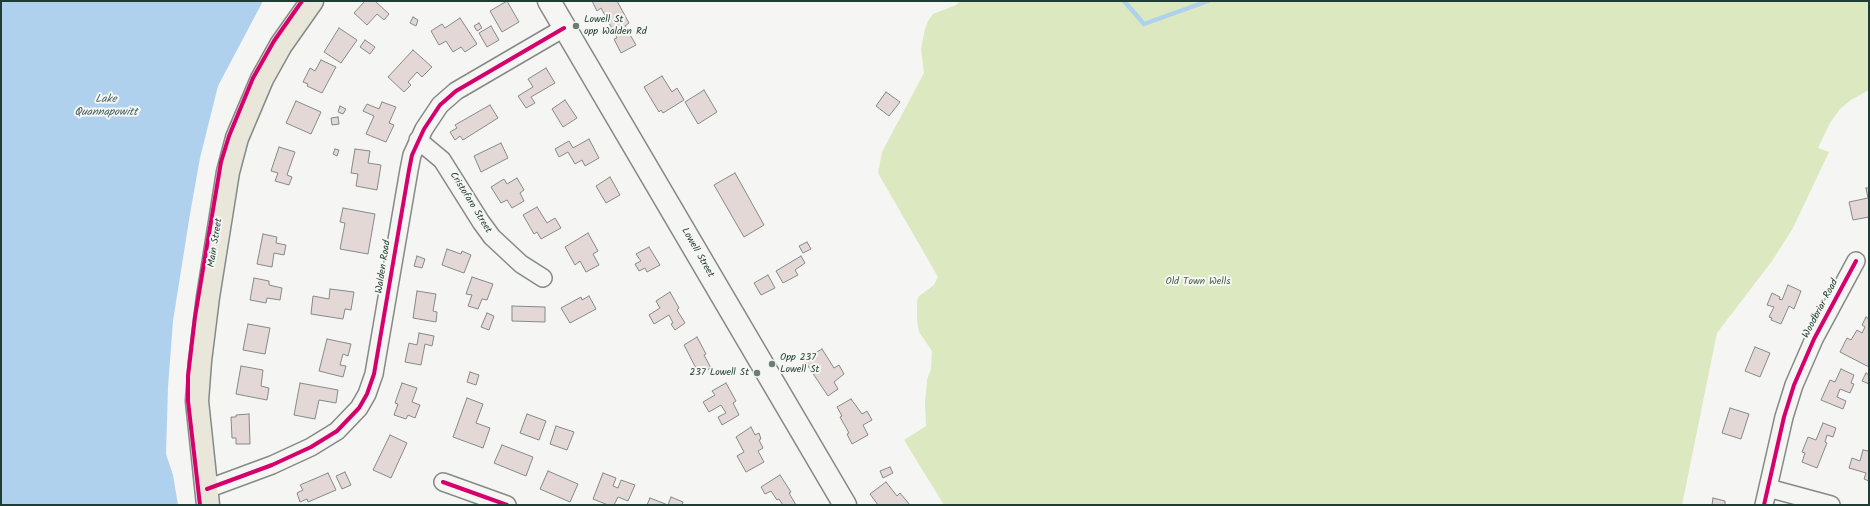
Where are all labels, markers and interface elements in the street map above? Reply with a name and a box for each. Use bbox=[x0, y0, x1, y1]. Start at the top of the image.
place label: Lowell St opp Walden Rd bbox=[584, 14, 647, 38]
marker: Lowell St opp Walden Rd bbox=[571, 21, 581, 31]
water label: Lake Quannapowitt bbox=[74, 93, 138, 119]
street label: Cristofaro Street bbox=[446, 170, 494, 236]
street label: Main Street bbox=[206, 218, 226, 268]
street label: Lowell Street bbox=[678, 226, 716, 280]
street label: Walden Road bbox=[374, 239, 394, 295]
park label: Old Town Wells bbox=[1165, 276, 1231, 288]
street label: Woodbriar Road bbox=[1800, 278, 1842, 340]
place label: Opp 237 Lowell St bbox=[780, 352, 819, 376]
marker: Opp 237 Lowell St bbox=[767, 359, 777, 369]
place label: 237 Lowell St bbox=[690, 367, 749, 379]
marker: 237 Lowell St bbox=[752, 368, 762, 378]

